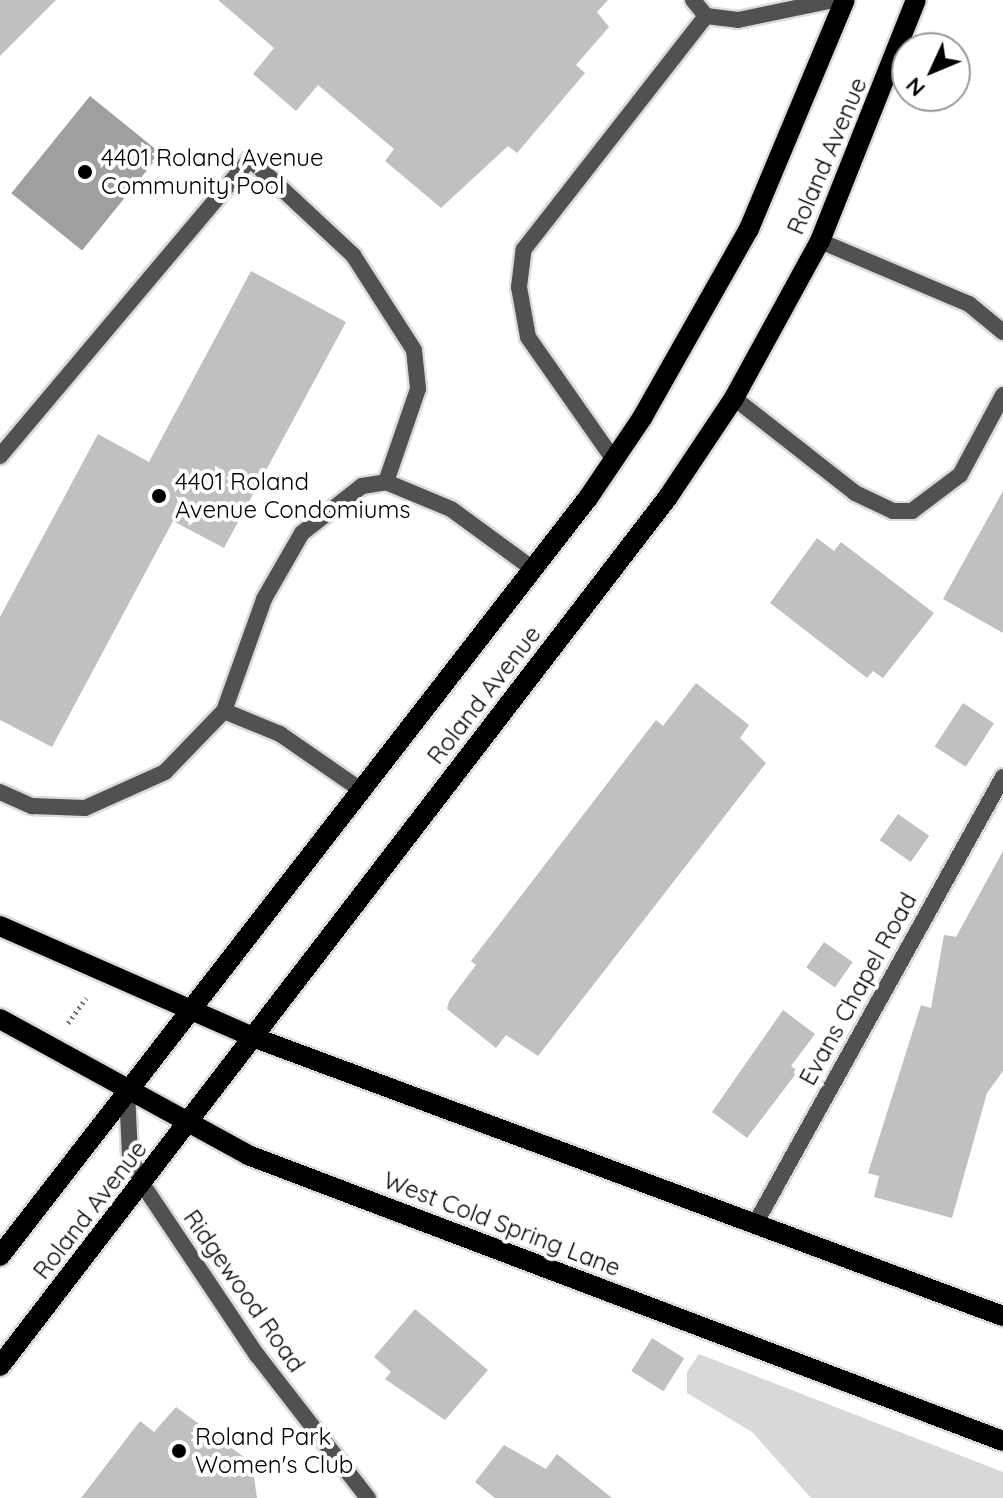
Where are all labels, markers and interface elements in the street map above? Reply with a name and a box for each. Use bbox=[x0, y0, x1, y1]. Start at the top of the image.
north arrow bbox=[891, 32, 971, 112]
text: N bbox=[899, 72, 931, 103]
street label: Roland Avenue bbox=[781, 73, 873, 239]
place label: 4401 Roland Avenue Community Pool bbox=[101, 144, 324, 200]
marker: 4401 Roland Avenue Community Pool bbox=[76, 163, 94, 181]
place label: 4401 Roland Avenue Condomiums bbox=[175, 468, 411, 524]
marker: 4401 Roland Avenue Condomiums bbox=[150, 487, 168, 505]
street label: Roland Avenue bbox=[421, 620, 547, 770]
street label: Evans Chapel Road bbox=[793, 888, 923, 1090]
street label: Roland Avenue bbox=[27, 1135, 153, 1285]
street label: West Cold Spring Lane bbox=[379, 1166, 625, 1282]
street label: Ridgewood Road bbox=[177, 1204, 311, 1378]
place label: Roland Park Women's Club bbox=[195, 1423, 353, 1479]
marker: Roland Park Women's Club bbox=[170, 1442, 188, 1460]

